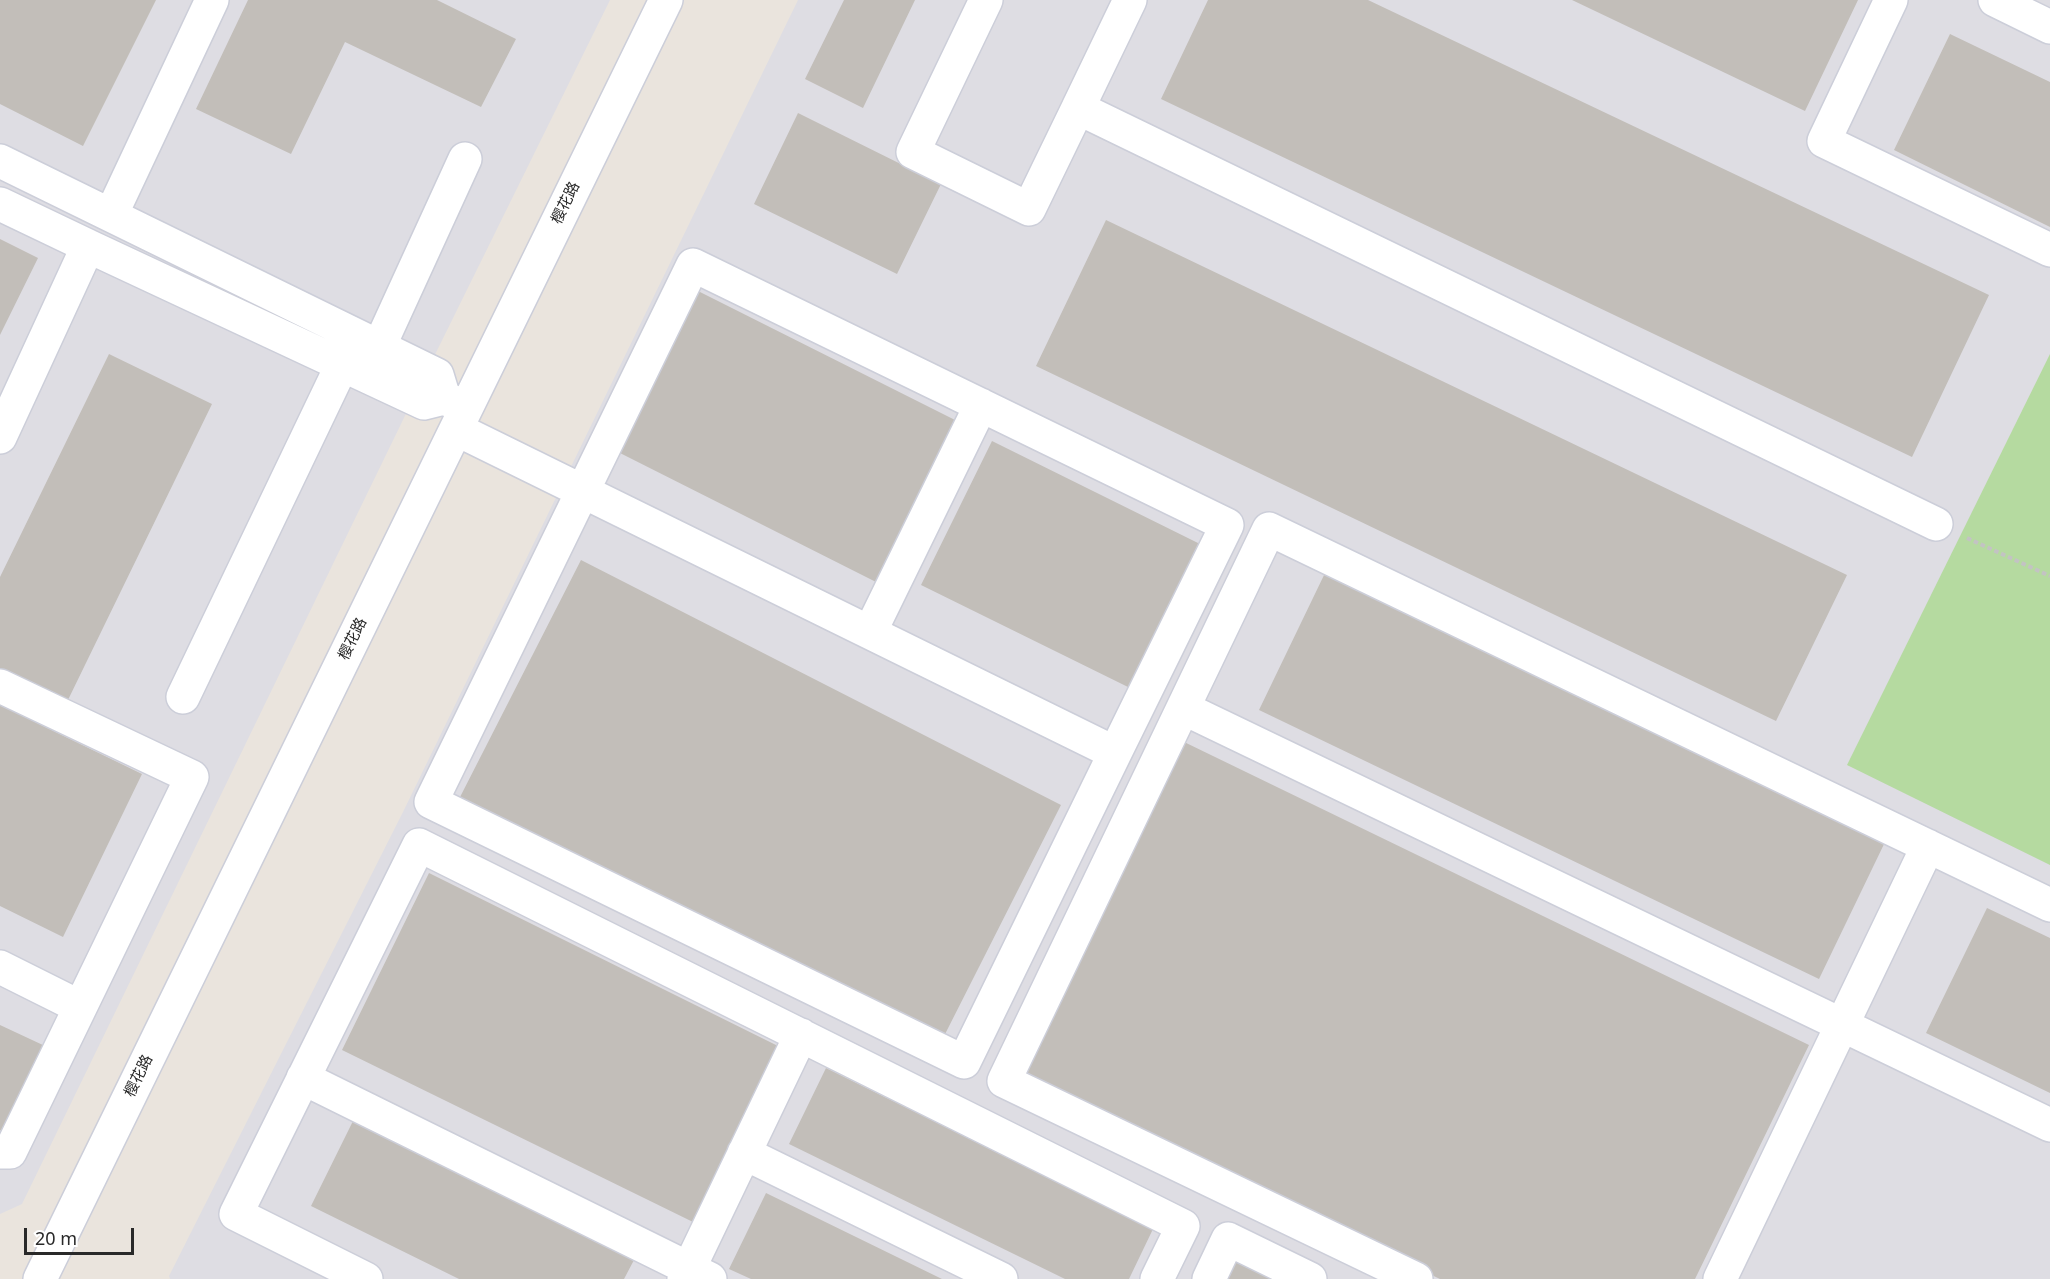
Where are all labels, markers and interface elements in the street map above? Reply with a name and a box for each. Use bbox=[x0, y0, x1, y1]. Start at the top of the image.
street label: 樱花路 bbox=[548, 179, 584, 227]
street label: 樱花路 bbox=[335, 615, 371, 663]
street label: 樱花路 bbox=[121, 1052, 157, 1100]
scale bar bbox=[27, 1216, 136, 1254]
text: 20 m bbox=[35, 1226, 77, 1250]

